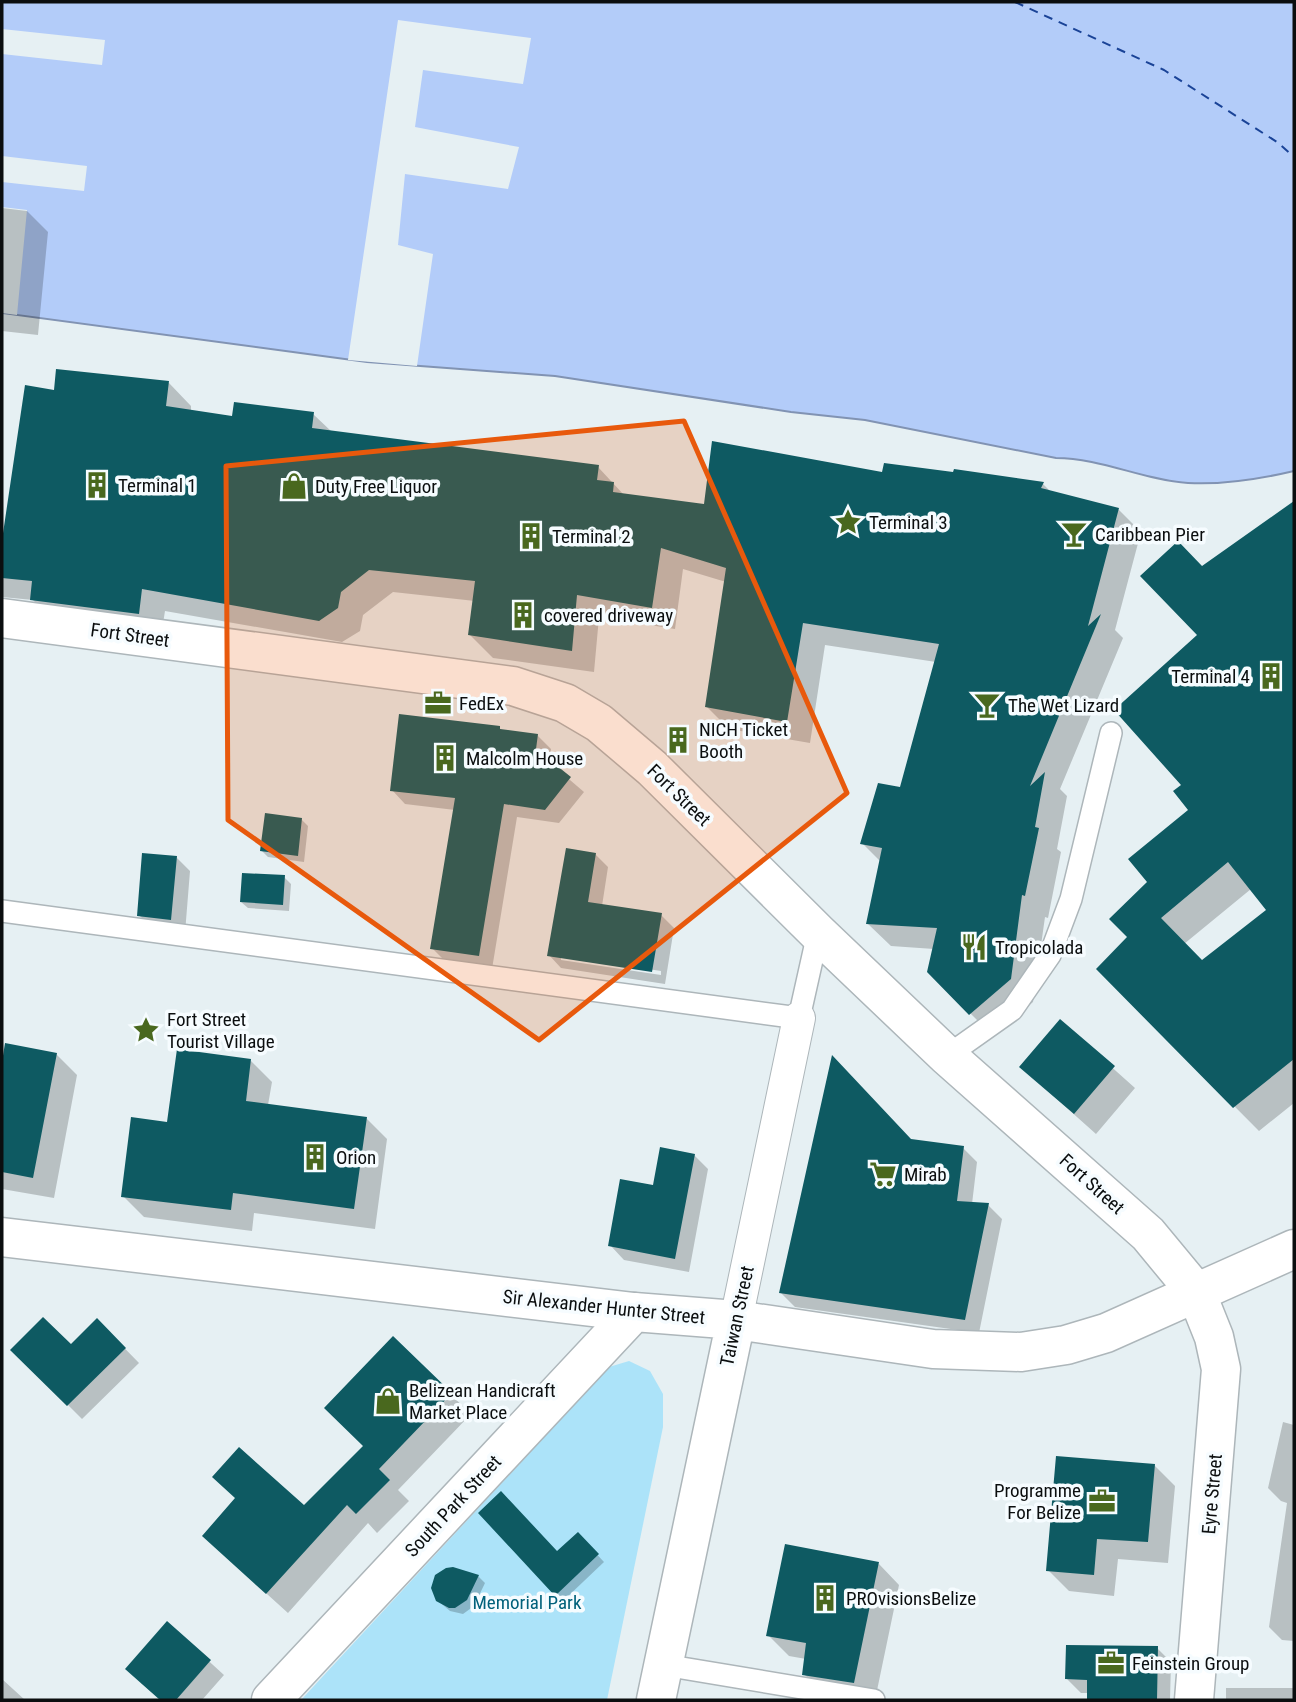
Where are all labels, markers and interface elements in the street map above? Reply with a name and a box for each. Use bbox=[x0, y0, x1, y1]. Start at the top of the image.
building icon: Terminal 1 bbox=[82, 470, 112, 500]
shop icon: Duty Free Liquor bbox=[279, 471, 309, 501]
place label: Terminal 1 bbox=[118, 474, 197, 497]
place label: Duty Free Liquor bbox=[315, 475, 437, 498]
place icon: Terminal 3 bbox=[833, 507, 863, 537]
place label: Terminal 3 bbox=[869, 511, 948, 534]
bar icon: Caribbean Pier bbox=[1059, 519, 1089, 549]
building icon: Terminal 2 bbox=[516, 521, 546, 551]
place label: Caribbean Pier bbox=[1095, 523, 1205, 546]
place label: Terminal 2 bbox=[552, 525, 631, 548]
building icon: covered driveway bbox=[508, 600, 538, 630]
place label: covered driveway bbox=[544, 604, 673, 627]
street label: Fort Street bbox=[89, 618, 171, 652]
building icon: Terminal 4 bbox=[1256, 661, 1286, 691]
place label: Terminal 4 bbox=[1171, 665, 1250, 688]
office icon: FedEx bbox=[423, 688, 453, 718]
bar icon: The Wet Lizard bbox=[972, 690, 1002, 720]
place label: FedEx bbox=[459, 692, 504, 715]
place label: The Wet Lizard bbox=[1008, 694, 1119, 717]
place label: NICH Ticket Booth bbox=[699, 718, 788, 763]
building icon: NICH Ticket Booth bbox=[663, 725, 693, 755]
building icon: Malcolm House bbox=[430, 743, 460, 773]
place label: Malcolm House bbox=[466, 747, 583, 770]
street label: Fort Street bbox=[643, 759, 715, 831]
restaurant icon: Tropicolada bbox=[959, 932, 989, 962]
place label: Tropicolada bbox=[995, 936, 1083, 959]
place label: Fort Street Tourist Village bbox=[167, 1008, 275, 1053]
place icon: Fort Street Tourist Village bbox=[131, 1015, 161, 1045]
building icon: Orion bbox=[300, 1142, 330, 1172]
place label: Orion bbox=[336, 1146, 376, 1169]
street label: Fort Street bbox=[1055, 1149, 1129, 1219]
supermarket icon: Mirab bbox=[868, 1159, 898, 1189]
place label: Mirab bbox=[904, 1163, 947, 1186]
street label: Taiwan Street bbox=[715, 1264, 759, 1368]
street label: Sir Alexander Hunter Street bbox=[502, 1285, 706, 1329]
place label: Belizean Handicraft Market Place bbox=[409, 1379, 556, 1424]
shop icon: Belizean Handicraft Market Place bbox=[373, 1386, 403, 1416]
street label: South Park Street bbox=[400, 1450, 506, 1562]
street label: Eyre Street bbox=[1197, 1453, 1227, 1535]
place label: Programme For Belize bbox=[994, 1479, 1081, 1524]
office icon: Programme For Belize bbox=[1087, 1486, 1117, 1516]
building icon: PROvisionsBelize bbox=[810, 1583, 840, 1613]
place label: PROvisionsBelize bbox=[846, 1587, 976, 1610]
park label: Memorial Park bbox=[473, 1591, 582, 1614]
office icon: Feinstein Group bbox=[1096, 1648, 1126, 1678]
place label: Feinstein Group bbox=[1132, 1652, 1249, 1675]

